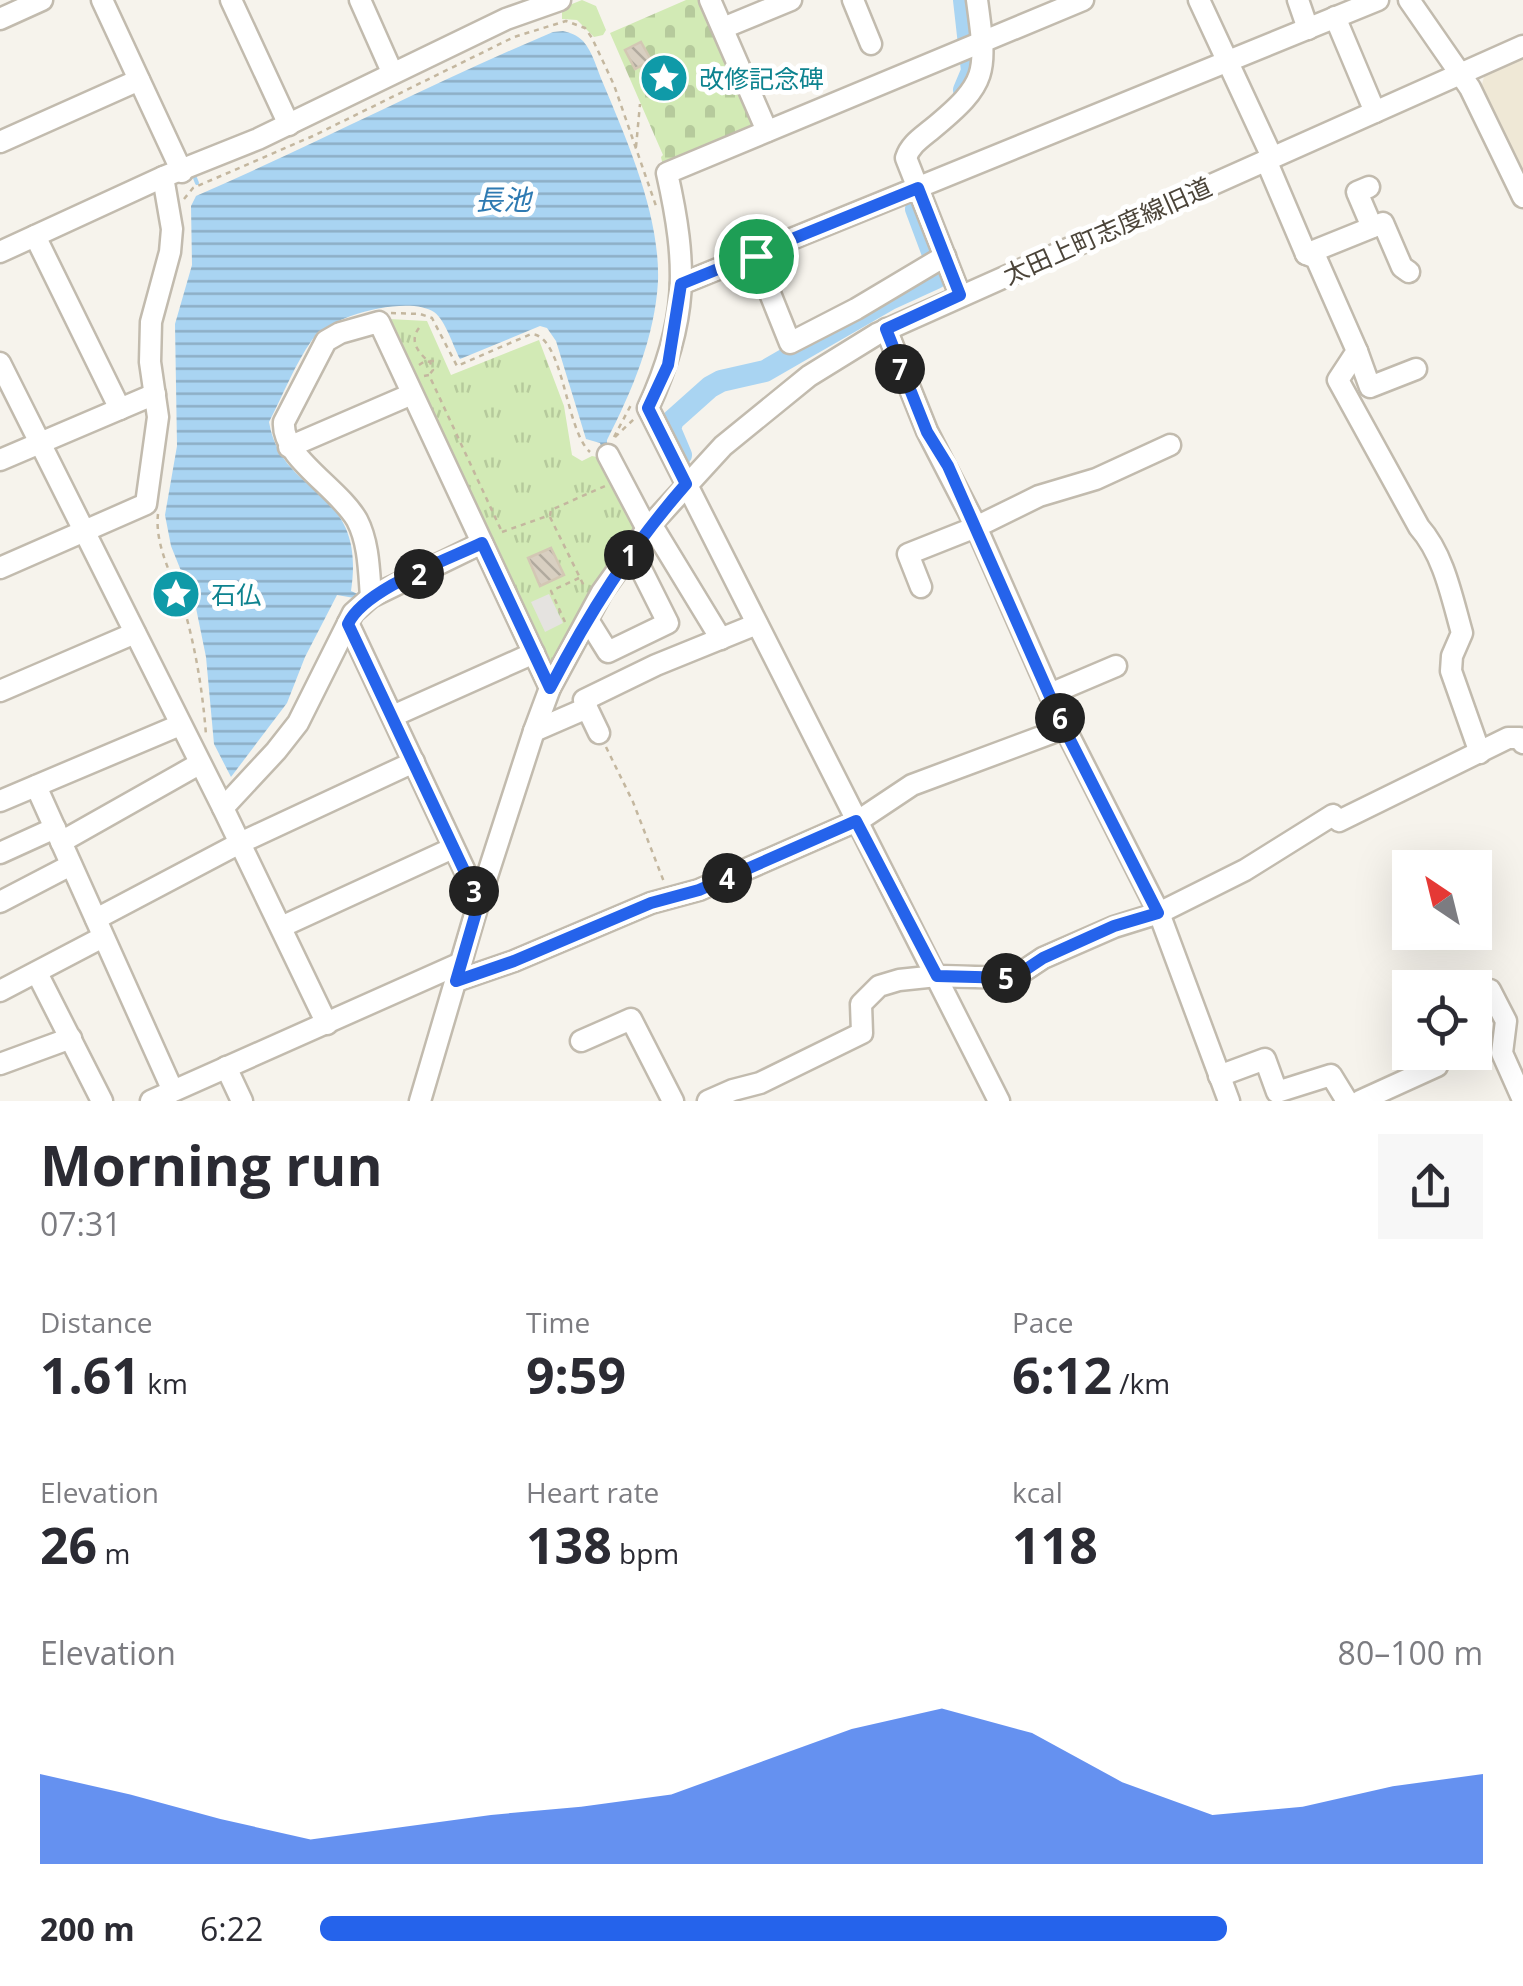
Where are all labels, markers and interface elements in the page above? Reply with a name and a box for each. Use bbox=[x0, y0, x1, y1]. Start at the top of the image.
place icon: 改修記念碑 bbox=[638, 52, 690, 104]
place label: 改修記念碑 bbox=[699, 61, 824, 95]
street label: 太田上町志度線旧道 bbox=[997, 169, 1217, 291]
water label: 長池 bbox=[475, 180, 534, 218]
pin bbox=[714, 214, 799, 299]
icon: arrive bbox=[729, 229, 784, 284]
pin: 7 bbox=[875, 344, 925, 394]
text: 7 bbox=[892, 350, 908, 388]
pin: 1 bbox=[604, 530, 654, 580]
text: 1 bbox=[621, 536, 637, 574]
pin: 2 bbox=[394, 549, 444, 599]
text: 2 bbox=[411, 555, 427, 593]
place icon: 石仏 bbox=[150, 568, 202, 620]
place label: 石仏 bbox=[211, 577, 261, 611]
pin: 6 bbox=[1035, 693, 1085, 743]
text: 6 bbox=[1052, 699, 1068, 737]
north arrow bbox=[1392, 850, 1492, 950]
map controls bbox=[1392, 850, 1492, 1070]
pin: 4 bbox=[702, 853, 752, 903]
text: 4 bbox=[719, 859, 735, 897]
pin: 3 bbox=[449, 866, 499, 916]
text: 3 bbox=[466, 872, 482, 910]
pin: 5 bbox=[981, 953, 1031, 1003]
text: 5 bbox=[998, 959, 1014, 997]
button: locate bbox=[1392, 970, 1492, 1070]
text: Morning run bbox=[40, 1127, 383, 1202]
button: share bbox=[1378, 1134, 1483, 1239]
text: 07:31 bbox=[40, 1202, 122, 1245]
text: Distance bbox=[40, 1303, 153, 1341]
text: Time bbox=[526, 1303, 590, 1341]
text: Pace bbox=[1012, 1303, 1074, 1341]
text: 1.61 bbox=[40, 1341, 140, 1409]
text: 9:59 bbox=[526, 1341, 626, 1409]
text: 6:12 bbox=[1012, 1341, 1112, 1409]
text: km bbox=[140, 1364, 188, 1402]
text: /km bbox=[1112, 1364, 1170, 1402]
text: Elevation bbox=[40, 1473, 159, 1511]
text: Heart rate bbox=[526, 1473, 659, 1511]
text: kcal bbox=[1012, 1473, 1063, 1511]
text: 26 bbox=[40, 1511, 97, 1579]
text: 138 bbox=[526, 1511, 612, 1579]
text: 118 bbox=[1012, 1511, 1098, 1579]
text: m bbox=[97, 1534, 130, 1572]
text: bpm bbox=[612, 1534, 679, 1572]
text: Elevation bbox=[40, 1631, 176, 1674]
text: 80–100 m bbox=[1338, 1631, 1483, 1674]
text: 200 m bbox=[40, 1907, 135, 1950]
text: 6:22 bbox=[200, 1907, 263, 1950]

